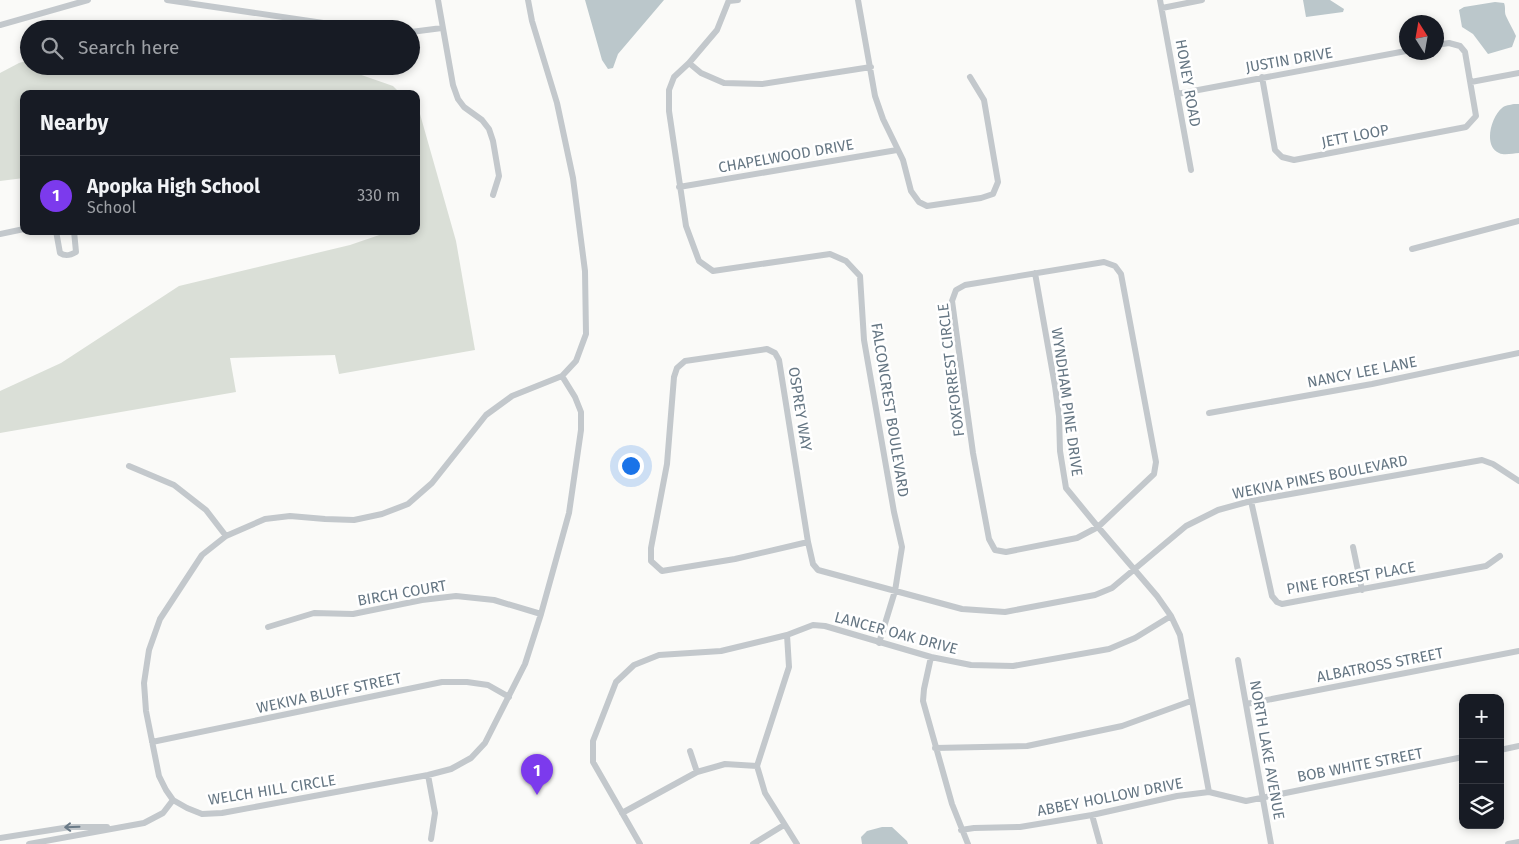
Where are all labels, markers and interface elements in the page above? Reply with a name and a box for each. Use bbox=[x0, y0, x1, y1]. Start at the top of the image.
north arrow bbox=[1399, 15, 1444, 60]
search box bbox=[20, 20, 420, 75]
icon: search bbox=[38, 34, 66, 62]
text: Search here bbox=[78, 36, 179, 59]
street label: HONEY ROAD bbox=[1171, 38, 1205, 128]
street label: JUSTIN DRIVE bbox=[1244, 43, 1334, 77]
text: Nearby bbox=[40, 110, 108, 136]
street label: JETT LOOP bbox=[1320, 121, 1391, 151]
street label: CHAPELWOOD DRIVE bbox=[717, 135, 855, 177]
text: Apopka High School bbox=[87, 175, 260, 198]
text: 1 bbox=[52, 186, 60, 205]
text: 330 m bbox=[357, 186, 400, 205]
text: School bbox=[87, 198, 136, 217]
street label: FOXFORREST CIRCLE bbox=[934, 302, 968, 438]
street label: FALCONCREST BOULEVARD bbox=[867, 322, 913, 498]
street label: WYNDHAM PINE DRIVE bbox=[1048, 327, 1086, 477]
street label: NANCY LEE LANE bbox=[1306, 353, 1418, 391]
street label: OSPREY WAY bbox=[784, 366, 816, 453]
street label: WEKIVA PINES BOULEVARD bbox=[1231, 451, 1409, 503]
your location bbox=[618, 453, 644, 479]
street label: PINE FOREST PLACE bbox=[1285, 558, 1417, 598]
street label: BIRCH COURT bbox=[356, 576, 448, 610]
street label: LANCER OAK DRIVE bbox=[832, 608, 960, 658]
street label: ALBATROSS STREET bbox=[1315, 644, 1445, 686]
street label: WEKIVA BLUFF STREET bbox=[255, 669, 403, 717]
street label: NORTH LAKE AVENUE bbox=[1246, 679, 1288, 821]
map controls bbox=[1459, 694, 1504, 829]
button: + bbox=[1459, 694, 1504, 739]
button: − bbox=[1459, 739, 1504, 784]
street label: BOB WHITE STREET bbox=[1296, 744, 1425, 786]
pin: 1 bbox=[521, 754, 553, 795]
street label: WELCH HILL CIRCLE bbox=[207, 771, 337, 809]
street label: ABBEY HOLLOW DRIVE bbox=[1036, 774, 1184, 820]
button: layers bbox=[1459, 784, 1504, 829]
one-way arrow bbox=[64, 823, 80, 832]

